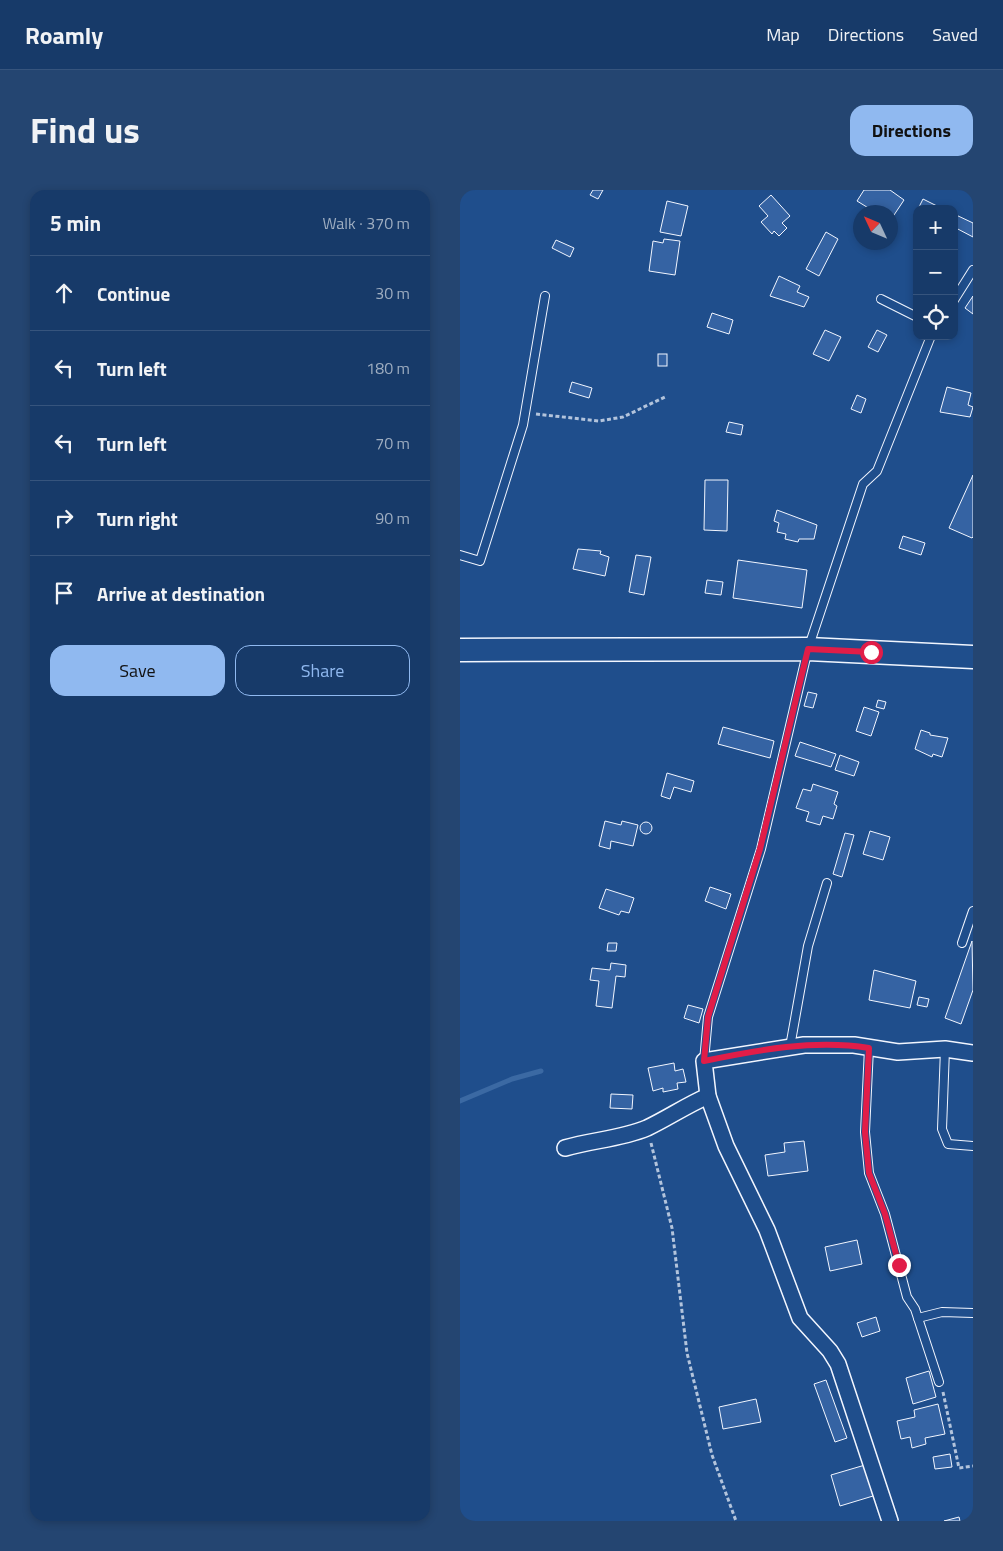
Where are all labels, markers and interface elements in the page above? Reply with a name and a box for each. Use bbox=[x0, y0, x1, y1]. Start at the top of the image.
text: Roamly bbox=[25, 17, 103, 53]
text: Map bbox=[766, 21, 800, 48]
text: Directions bbox=[828, 21, 904, 48]
text: Saved bbox=[932, 21, 978, 48]
text: Find us bbox=[30, 103, 140, 157]
button: Directions bbox=[850, 105, 973, 156]
north arrow bbox=[853, 205, 898, 250]
map controls bbox=[913, 205, 958, 340]
button: + bbox=[913, 205, 958, 250]
text: 5 min bbox=[50, 207, 101, 239]
text: Walk · 370 m bbox=[322, 211, 410, 235]
button: − bbox=[913, 250, 958, 295]
icon: ahead bbox=[50, 279, 78, 307]
text: Continue bbox=[97, 279, 170, 308]
text: 30 m bbox=[375, 281, 410, 305]
button: locate bbox=[913, 295, 958, 340]
icon: left bbox=[50, 354, 78, 382]
text: Turn left bbox=[97, 354, 167, 383]
text: 180 m bbox=[366, 356, 410, 380]
icon: left bbox=[50, 429, 78, 457]
text: Turn left bbox=[97, 429, 167, 458]
text: 70 m bbox=[375, 431, 410, 455]
icon: right bbox=[50, 504, 78, 532]
text: Turn right bbox=[97, 504, 178, 533]
text: 90 m bbox=[375, 506, 410, 530]
icon: arrive bbox=[50, 579, 78, 607]
text: Arrive at destination bbox=[97, 579, 265, 608]
route start bbox=[860, 641, 883, 664]
button: Save bbox=[50, 645, 225, 696]
button: Share bbox=[235, 645, 410, 696]
route end bbox=[888, 1254, 911, 1277]

